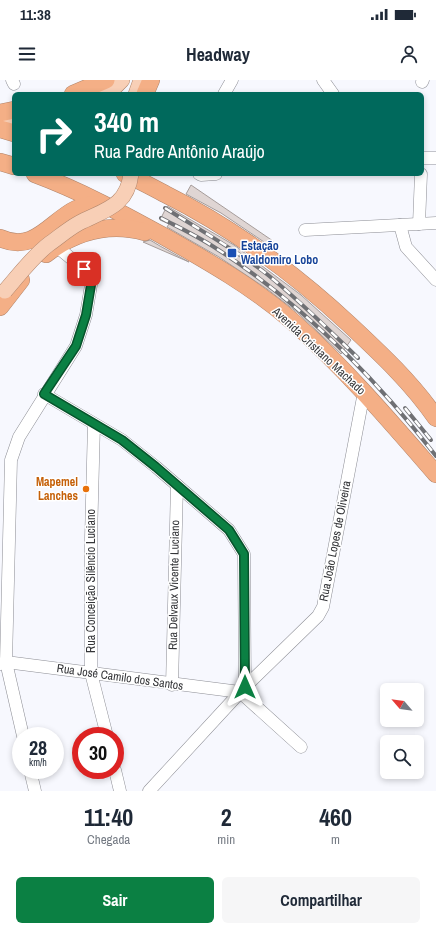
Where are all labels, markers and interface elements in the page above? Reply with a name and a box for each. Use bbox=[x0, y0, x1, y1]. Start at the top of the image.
text: 11:38 bbox=[20, 4, 51, 25]
text: Headway bbox=[186, 42, 250, 67]
icon: menu bbox=[16, 43, 38, 65]
icon: person bbox=[398, 43, 420, 65]
text: 340 m bbox=[94, 103, 159, 141]
icon: right bbox=[28, 108, 80, 160]
text: Rua Padre Antônio Araújo bbox=[94, 139, 265, 164]
place label: Estação Waldomiro Lobo bbox=[241, 238, 318, 268]
marker: Estação Waldomiro Lobo bbox=[226, 247, 238, 259]
pin bbox=[67, 252, 101, 286]
icon: arrive bbox=[73, 258, 95, 280]
street label: Avenida Cristiano Machado bbox=[268, 303, 369, 398]
place label: Mapemel Lanches bbox=[36, 474, 79, 504]
street label: Rua João Lopes de Oliveira bbox=[315, 479, 355, 603]
marker: Mapemel Lanches bbox=[81, 484, 91, 494]
street label: Rua Conceição Silêncio Luciano bbox=[83, 509, 99, 653]
street label: Rua Delvaux Vicente Luciano bbox=[165, 520, 183, 650]
street label: Rua José Camilo dos Santos bbox=[56, 660, 184, 694]
position arrow bbox=[224, 666, 266, 708]
north arrow bbox=[380, 683, 424, 727]
map controls bbox=[380, 683, 424, 779]
speed limit sign: 30 bbox=[72, 727, 124, 779]
text: 28 bbox=[29, 734, 47, 761]
button: search bbox=[380, 735, 424, 779]
text: km/h bbox=[29, 756, 47, 769]
text: 11:40 bbox=[84, 801, 133, 833]
text: 2 bbox=[221, 801, 232, 833]
text: 460 bbox=[319, 801, 352, 833]
text: Chegada bbox=[87, 831, 130, 848]
text: min bbox=[217, 831, 235, 848]
text: m bbox=[331, 831, 340, 848]
button: Sair bbox=[16, 877, 214, 923]
button: Compartilhar bbox=[222, 877, 420, 923]

